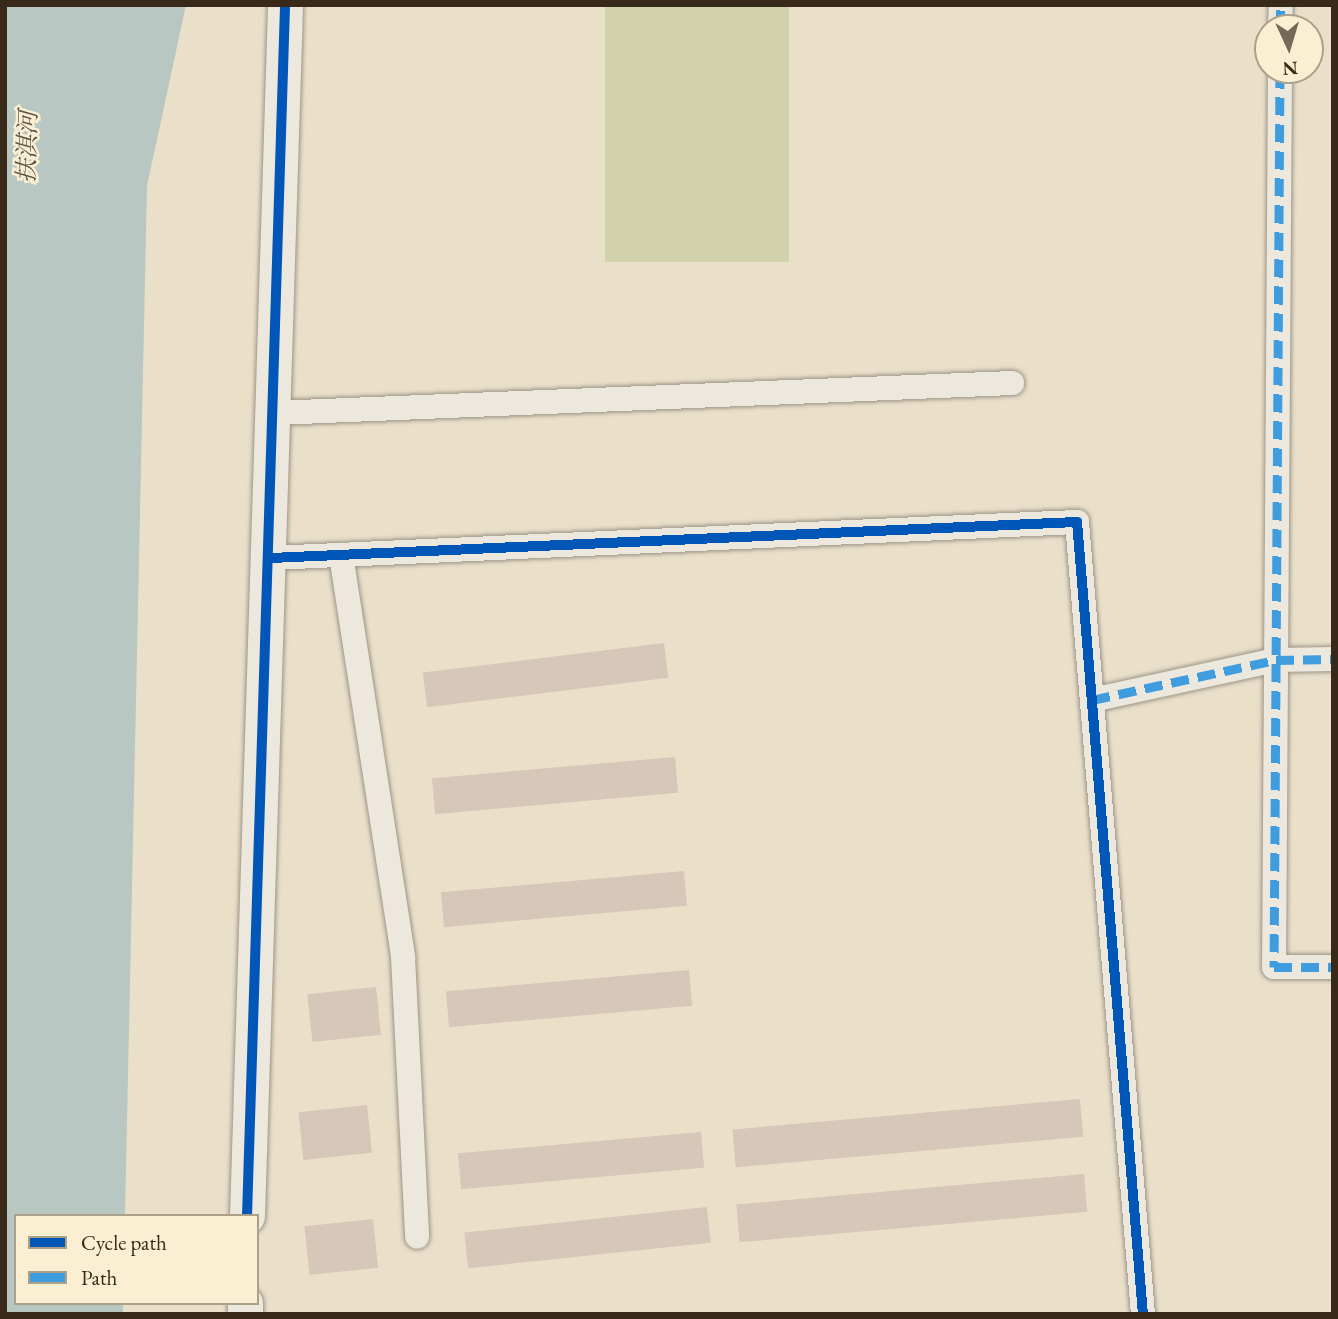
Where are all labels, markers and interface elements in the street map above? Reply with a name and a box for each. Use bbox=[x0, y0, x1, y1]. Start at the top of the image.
north arrow bbox=[1254, 14, 1324, 84]
text: N bbox=[1282, 55, 1299, 81]
water label: 扶淇河 bbox=[11, 111, 43, 183]
legend bbox=[14, 1214, 259, 1305]
text: Cycle path bbox=[81, 1229, 167, 1256]
text: Path bbox=[81, 1264, 117, 1291]

